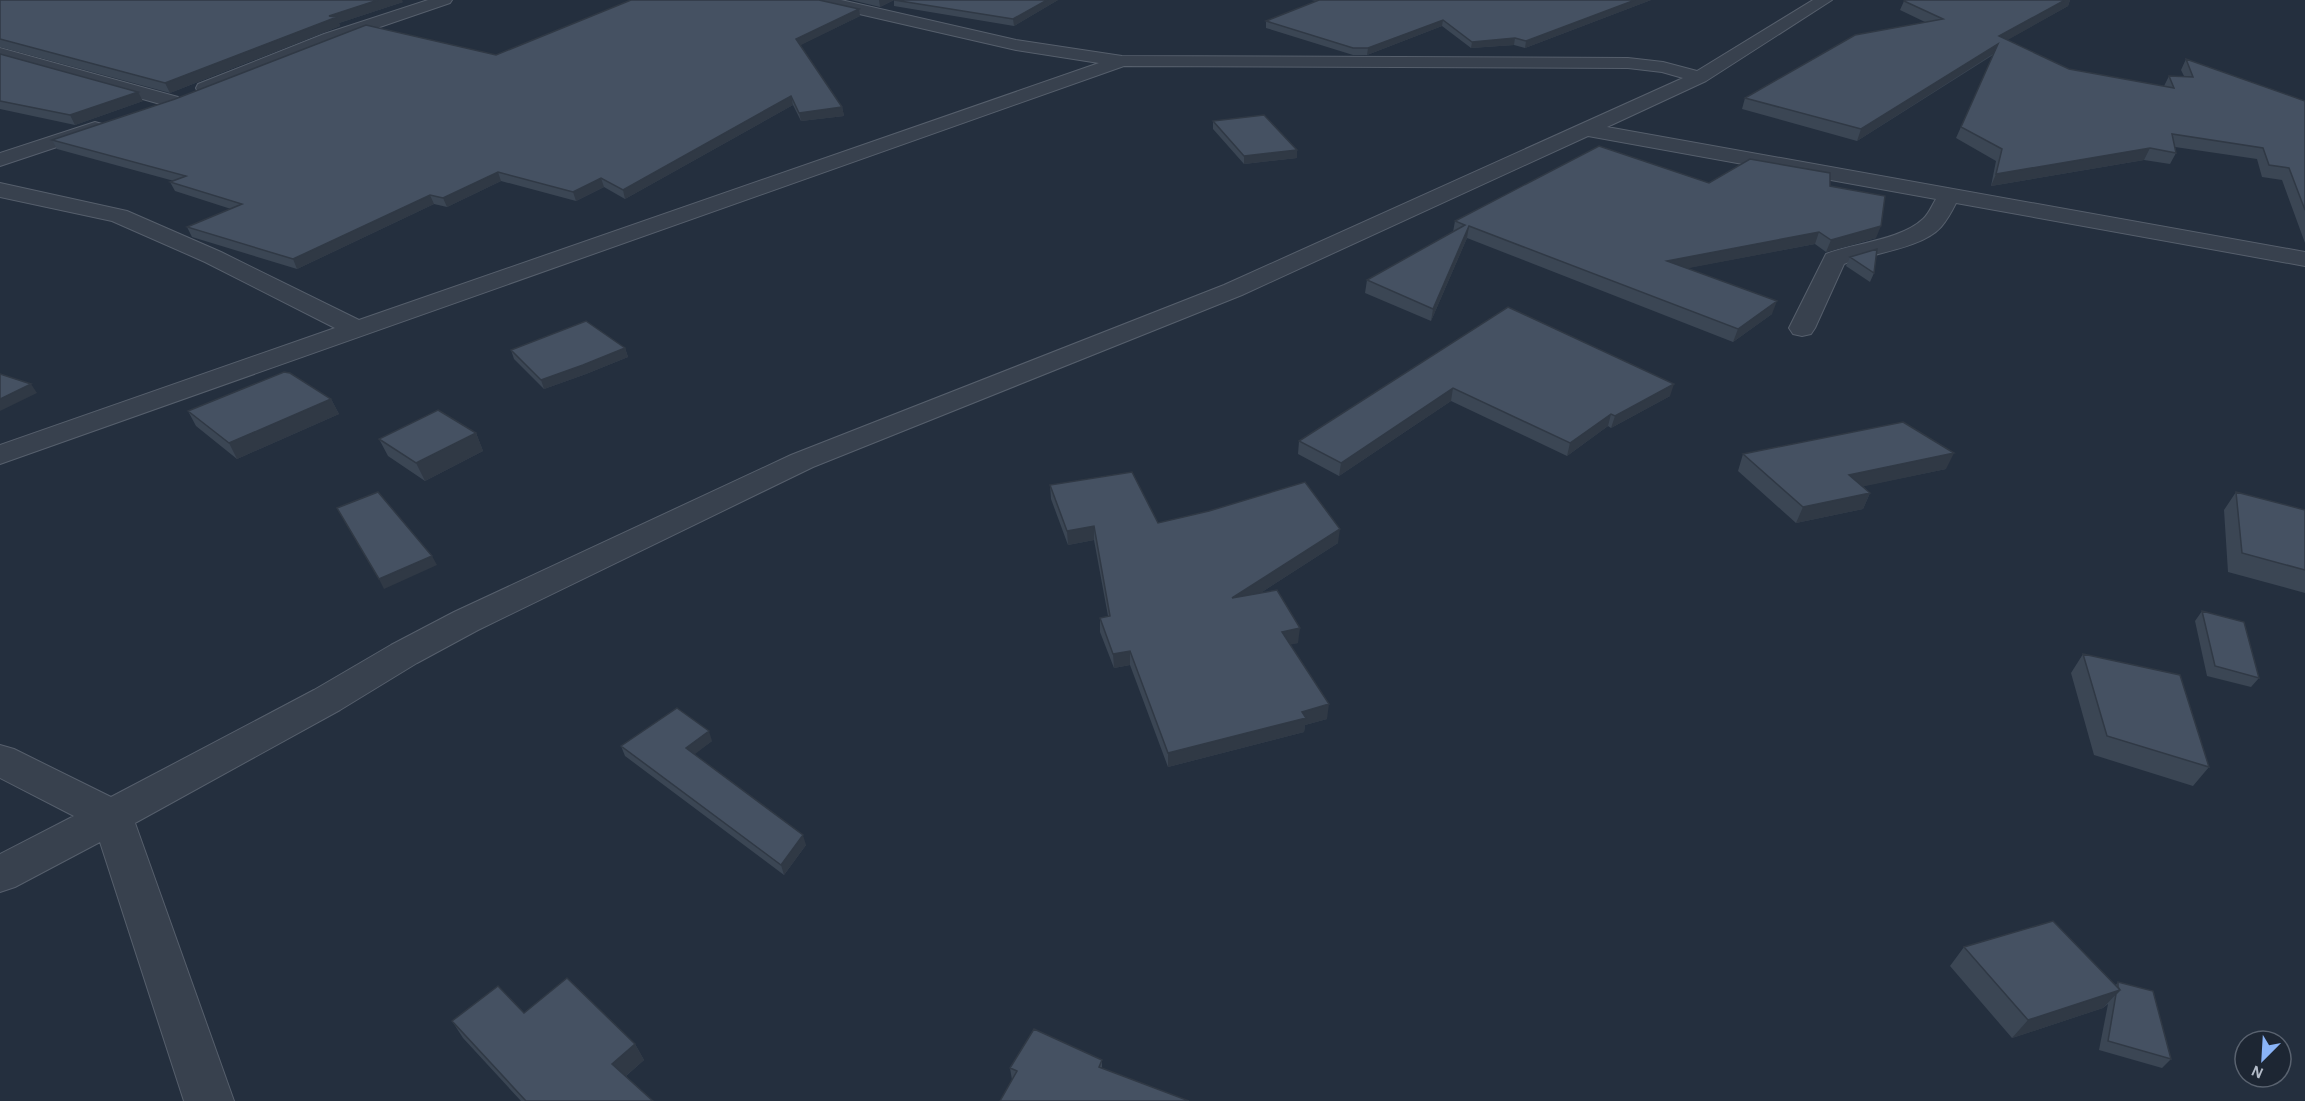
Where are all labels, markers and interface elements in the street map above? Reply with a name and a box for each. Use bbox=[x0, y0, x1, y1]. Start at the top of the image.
north arrow bbox=[2233, 1029, 2293, 1089]
text: N bbox=[2249, 1062, 2266, 1081]

